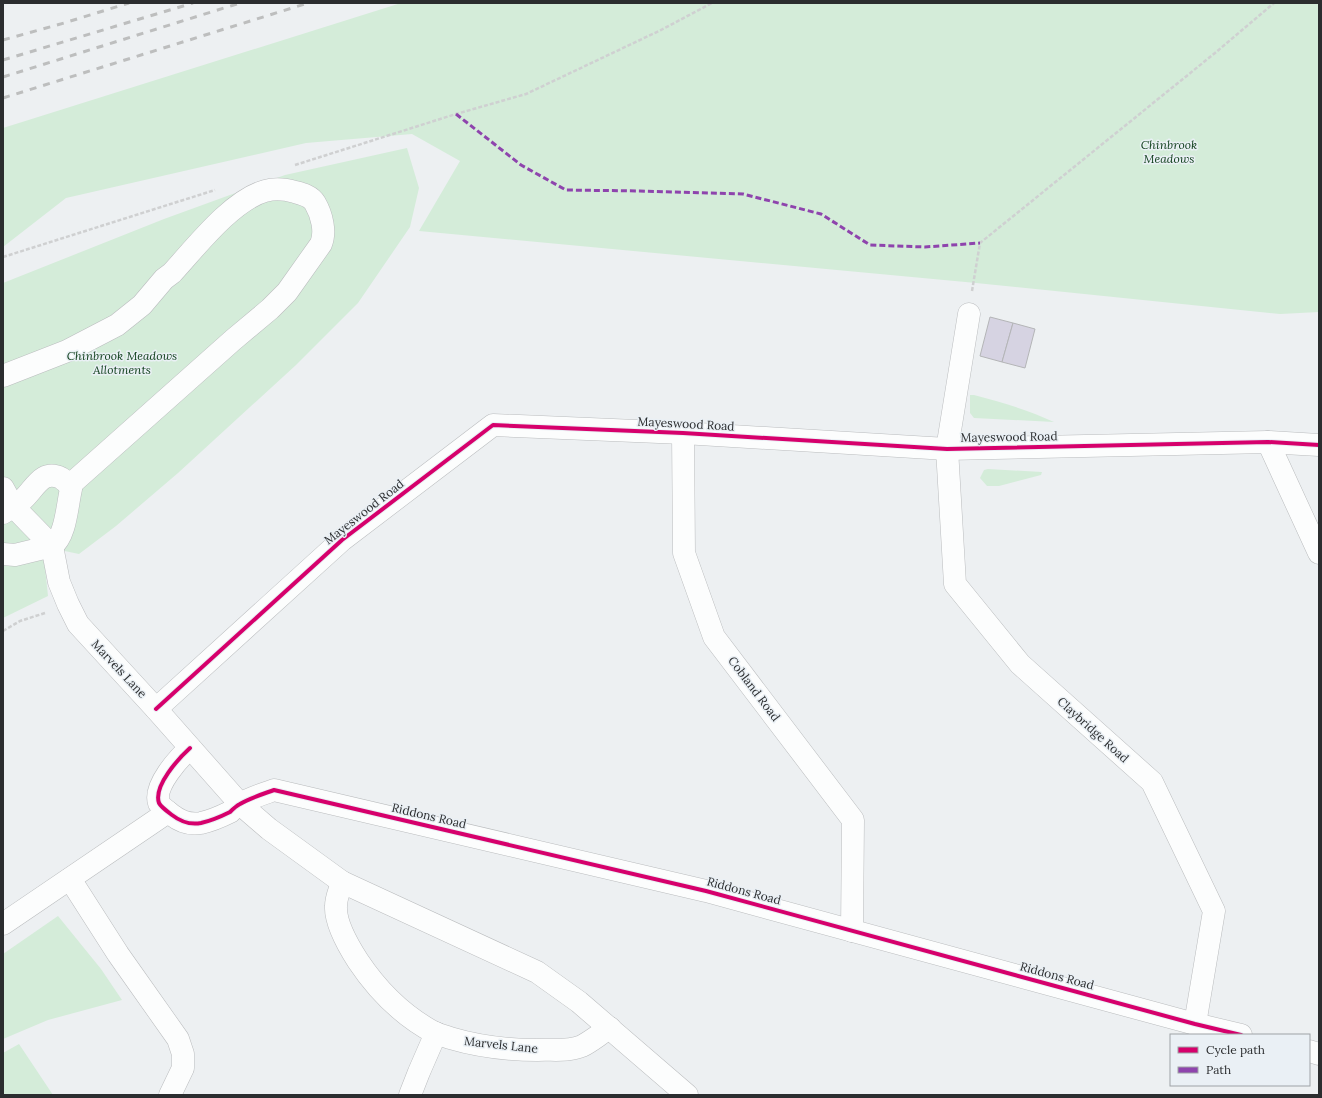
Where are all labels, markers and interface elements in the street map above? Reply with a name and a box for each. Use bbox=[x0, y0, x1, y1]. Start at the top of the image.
park label: Chinbrook Meadows bbox=[1141, 137, 1197, 166]
park label: Chinbrook Meadows Allotments bbox=[67, 348, 177, 377]
street label: Mayeswood Road bbox=[637, 413, 735, 434]
street label: Mayeswood Road bbox=[960, 428, 1058, 445]
street label: Mayeswood Road bbox=[321, 476, 407, 547]
street label: Marvels Lane bbox=[89, 636, 150, 701]
street label: Cobland Road bbox=[725, 653, 784, 724]
street label: Claybridge Road bbox=[1055, 694, 1132, 766]
street label: Riddons Road bbox=[390, 800, 468, 831]
street label: Riddons Road bbox=[705, 873, 783, 908]
street label: Riddons Road bbox=[1018, 958, 1096, 993]
street label: Marvels Lane bbox=[463, 1033, 539, 1056]
legend bbox=[1170, 1034, 1310, 1086]
text: Cycle path bbox=[1206, 1042, 1265, 1057]
text: Path bbox=[1206, 1062, 1231, 1077]

